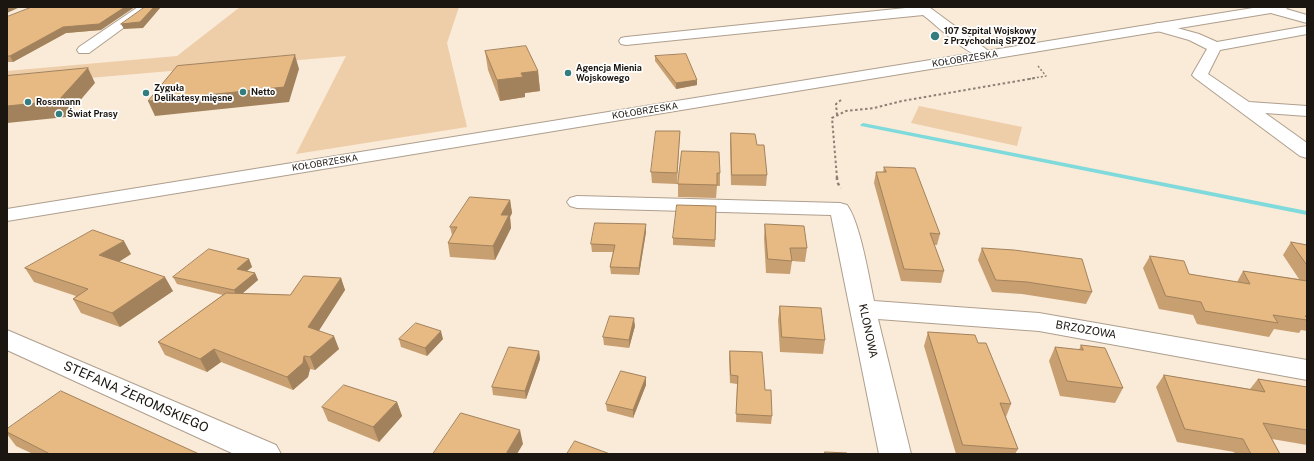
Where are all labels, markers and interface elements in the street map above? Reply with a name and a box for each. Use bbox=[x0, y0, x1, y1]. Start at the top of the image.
place label: 107 Szpital Wojskowy z Przychodnią SPZOZ bbox=[944, 26, 1037, 47]
marker: 107 Szpital Wojskowy z Przychodnią SPZOZ bbox=[929, 30, 941, 42]
street label: KOŁOBRZESKA bbox=[931, 48, 999, 70]
place label: Agencja Mienia Wojskowego bbox=[576, 63, 642, 84]
marker: Agencja Mienia Wojskowego bbox=[563, 68, 573, 78]
place label: Zyguła Delikatesy mięsne bbox=[154, 83, 232, 104]
marker: Netto bbox=[238, 87, 248, 97]
place label: Netto bbox=[251, 87, 275, 97]
marker: Zyguła Delikatesy mięsne bbox=[141, 88, 151, 98]
marker: Rossmann bbox=[23, 97, 33, 107]
place label: Rossmann bbox=[36, 97, 81, 107]
street label: KOŁOBRZESKA bbox=[611, 100, 679, 122]
marker: Świat Prasy bbox=[54, 109, 64, 119]
place label: Świat Prasy bbox=[67, 109, 118, 119]
street label: KOŁOBRZESKA bbox=[291, 152, 359, 174]
street label: KLONOWA bbox=[856, 303, 880, 359]
street label: BRZOZOWA bbox=[1054, 318, 1118, 342]
street label: STEFANA ŻEROMSKIEGO bbox=[61, 358, 211, 436]

